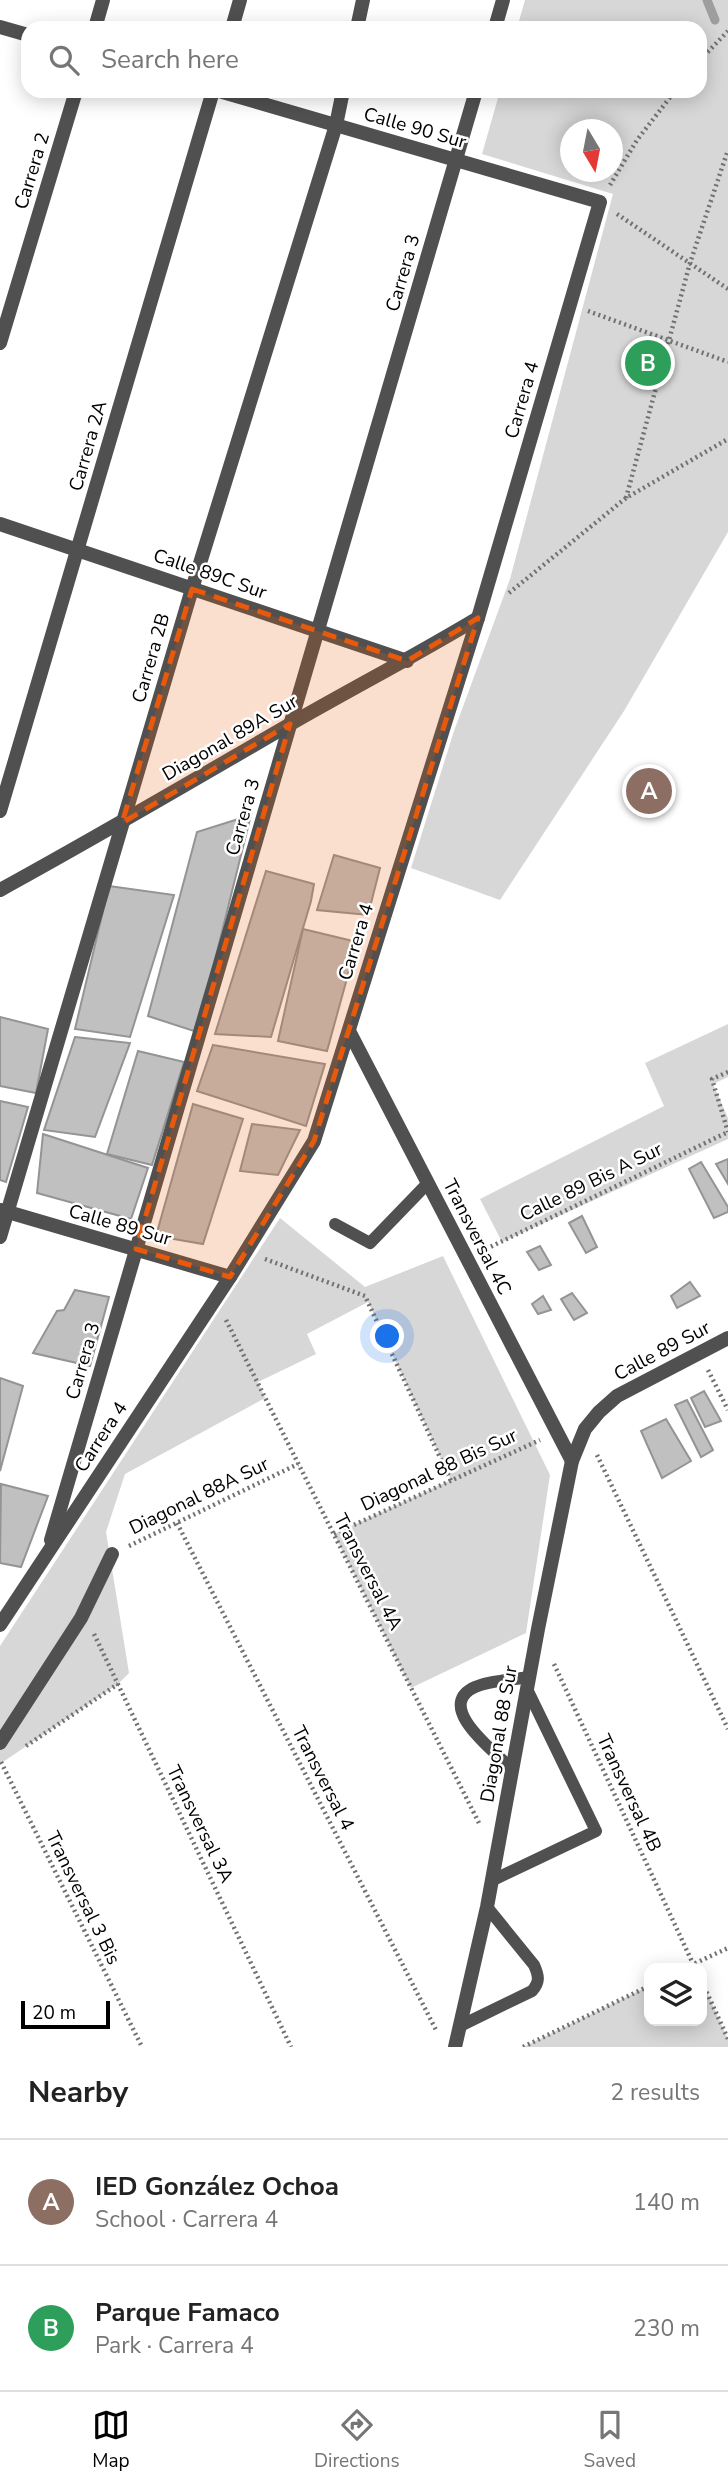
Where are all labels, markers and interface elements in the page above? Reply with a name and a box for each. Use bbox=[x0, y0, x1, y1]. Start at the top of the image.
search box bbox=[21, 21, 707, 98]
icon: search bbox=[45, 41, 83, 79]
text: Search here bbox=[101, 42, 239, 77]
street label: Calle 90 Sur bbox=[361, 101, 469, 155]
north arrow bbox=[560, 119, 623, 182]
street label: Carrera 2 bbox=[8, 129, 56, 213]
street label: Carrera 3 bbox=[380, 231, 426, 315]
pin: B bbox=[625, 337, 671, 389]
street label: Carrera 4 bbox=[499, 358, 545, 442]
street label: Carrera 2A bbox=[63, 398, 113, 494]
street label: Calle 89C Sur bbox=[150, 542, 270, 606]
street label: Carrera 2B bbox=[126, 610, 176, 706]
street label: Diagonal 89A Sur bbox=[158, 689, 303, 787]
pin: A bbox=[626, 765, 672, 817]
street label: Carrera 3 bbox=[220, 775, 266, 859]
street label: Carrera 4 bbox=[332, 900, 380, 984]
street label: Calle 89 Bis A Sur bbox=[515, 1136, 667, 1228]
street label: Transversal 4C bbox=[437, 1175, 517, 1299]
street label: Calle 89 Sur bbox=[66, 1198, 174, 1252]
street label: Calle 89 Sur bbox=[609, 1315, 715, 1387]
street label: Carrera 3 bbox=[60, 1319, 106, 1403]
your location bbox=[370, 1319, 404, 1353]
street label: Carrera 4 bbox=[69, 1397, 133, 1477]
street label: Diagonal 88 Bis Sur bbox=[357, 1422, 522, 1518]
street label: Diagonal 88A Sur bbox=[125, 1451, 273, 1541]
street label: Transversal 4A bbox=[327, 1509, 409, 1635]
street label: Diagonal 88 Sur bbox=[474, 1663, 524, 1804]
street label: Transversal 4 bbox=[286, 1721, 360, 1835]
street label: Transversal 4B bbox=[590, 1730, 668, 1856]
street label: Transversal 3A bbox=[160, 1761, 240, 1887]
street label: Transversal 3 Bis bbox=[39, 1827, 127, 1969]
map controls bbox=[644, 1963, 707, 2026]
button: layers bbox=[644, 1963, 707, 2026]
scale bar bbox=[21, 1998, 110, 2030]
text: 20 m bbox=[32, 2000, 76, 2026]
text: Nearby bbox=[28, 2072, 128, 2113]
text: 2 results bbox=[610, 2077, 700, 2108]
text: IED González Ochoa bbox=[95, 2169, 339, 2204]
text: A bbox=[42, 2187, 60, 2218]
text: 140 m bbox=[633, 2187, 700, 2218]
text: School · Carrera 4 bbox=[95, 2204, 278, 2235]
text: Parque Famaco bbox=[95, 2295, 280, 2330]
text: B bbox=[43, 2313, 59, 2344]
text: 230 m bbox=[633, 2313, 700, 2344]
text: Park · Carrera 4 bbox=[95, 2330, 254, 2361]
tab: Map bbox=[92, 2406, 130, 2474]
tab: Directions bbox=[314, 2406, 400, 2474]
tab: Saved bbox=[584, 2406, 636, 2474]

